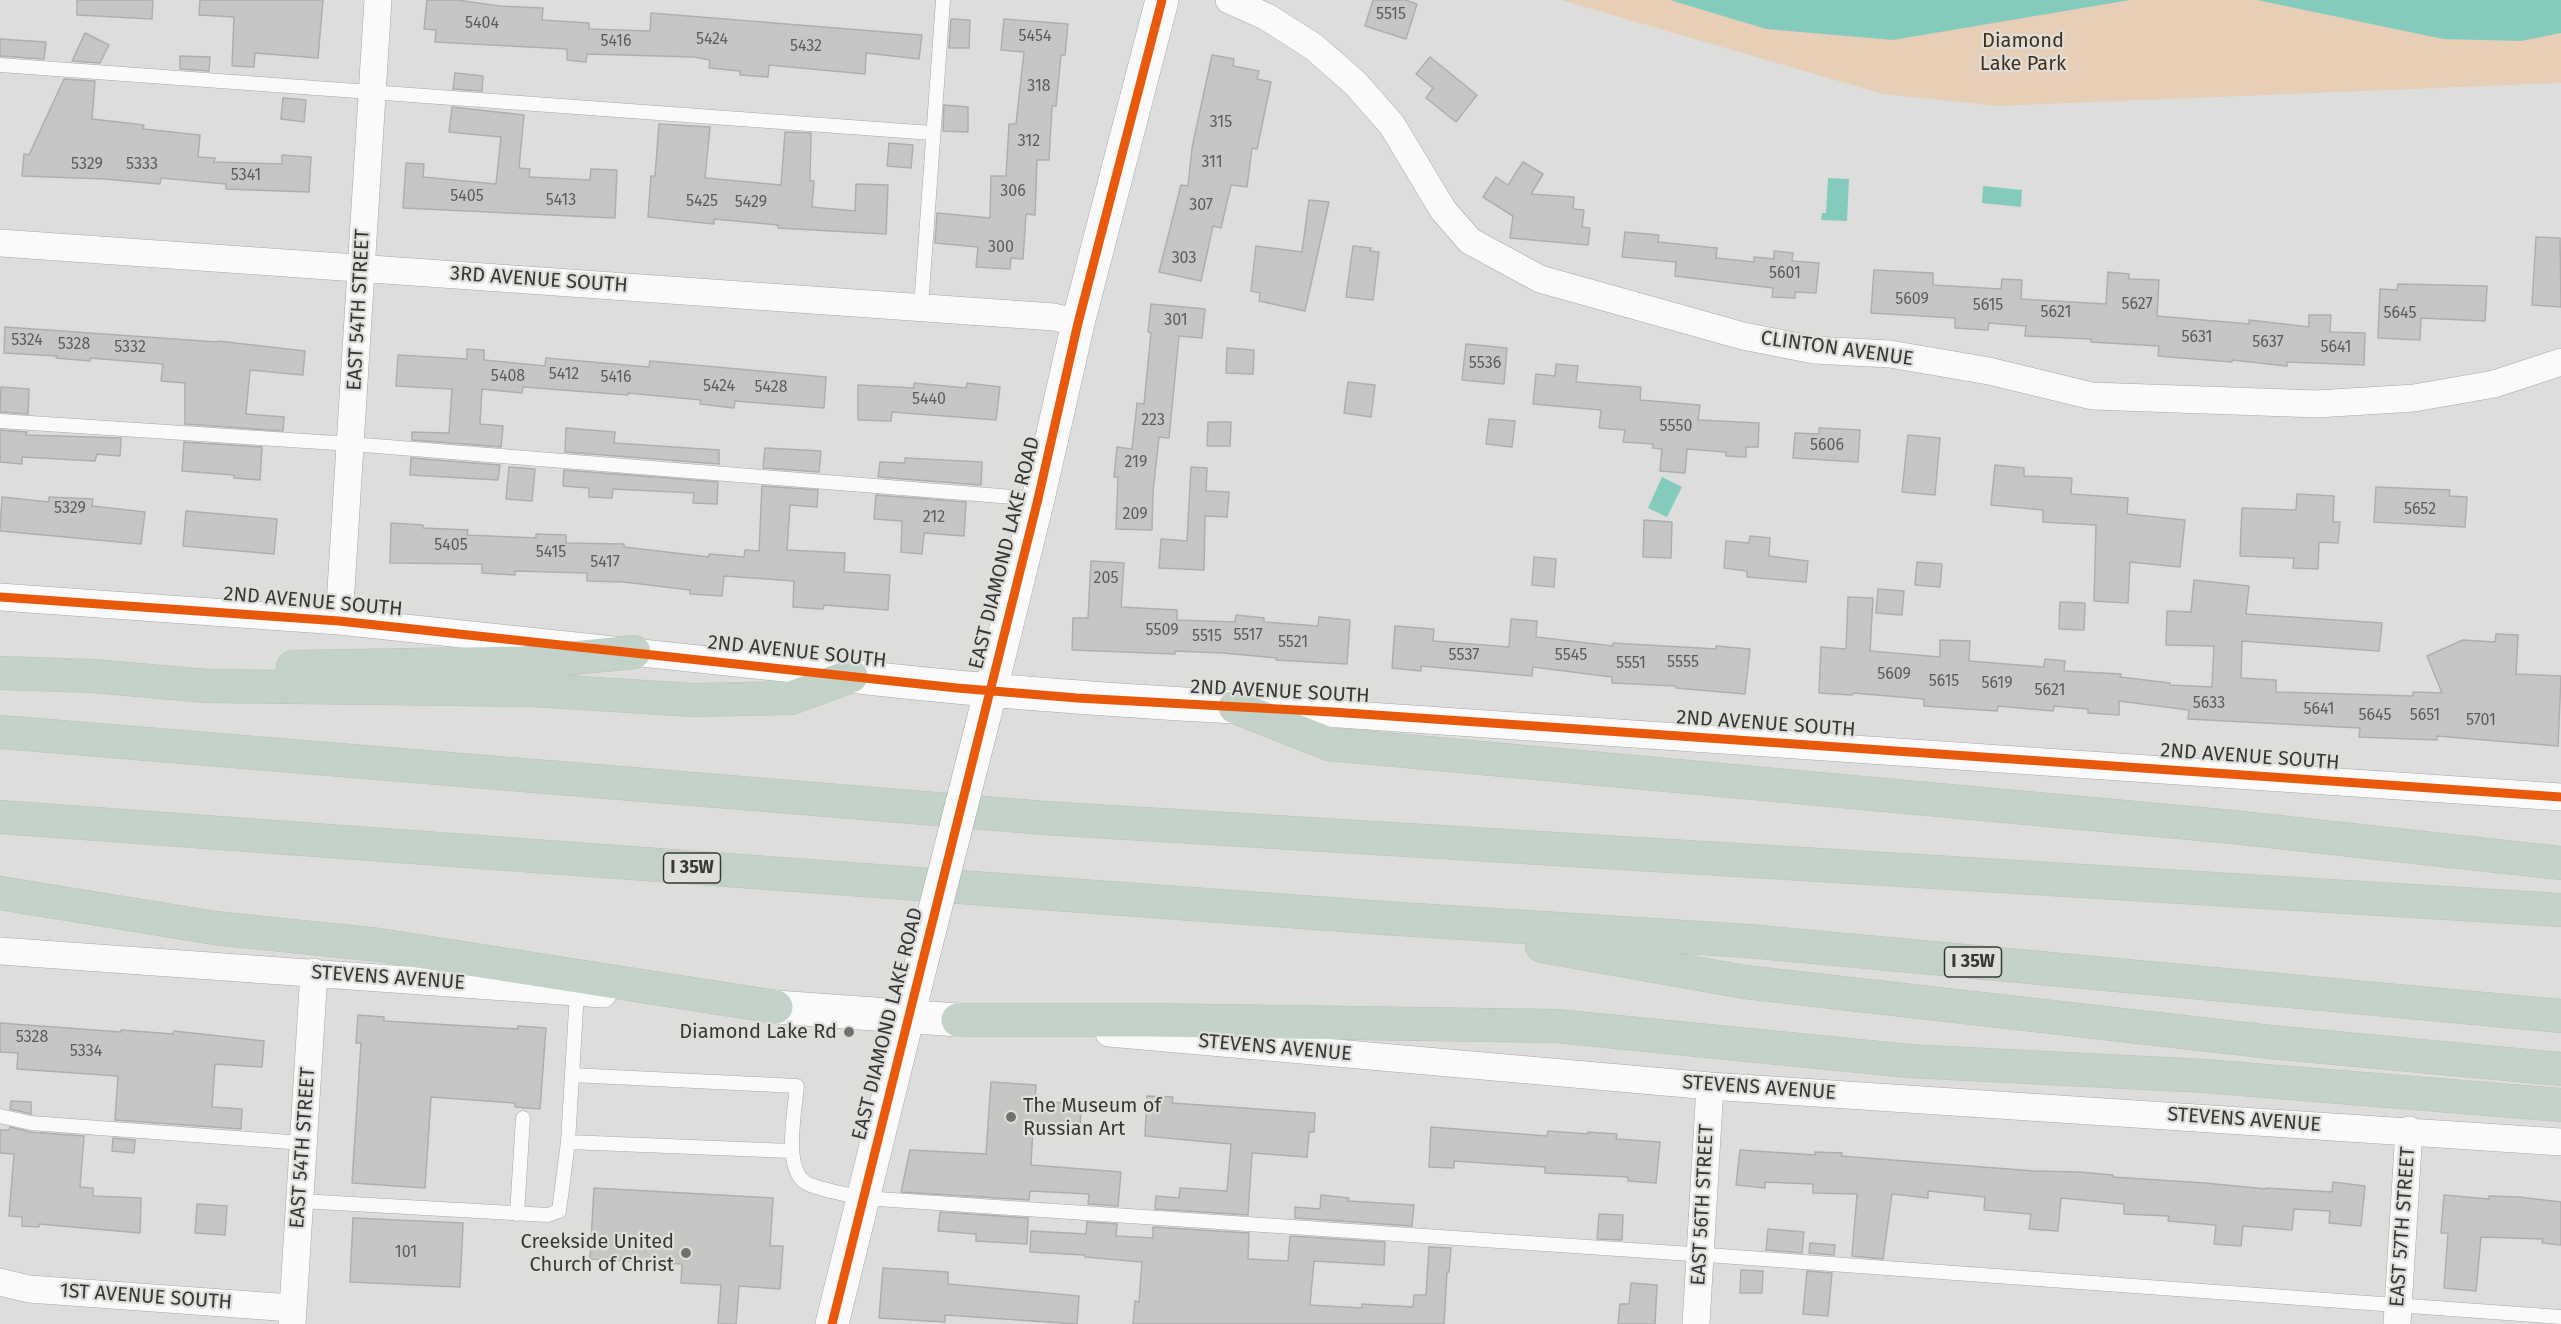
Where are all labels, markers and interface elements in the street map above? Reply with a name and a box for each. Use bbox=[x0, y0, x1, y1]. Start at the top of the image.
house number: 5515 bbox=[1376, 5, 1406, 25]
house number: 5404 bbox=[465, 14, 499, 34]
house number: 5454 bbox=[1019, 27, 1051, 47]
park label: Diamond Lake Park bbox=[1980, 29, 2066, 76]
house number: 5424 bbox=[696, 30, 728, 50]
house number: 5416 bbox=[600, 32, 632, 52]
house number: 5432 bbox=[790, 37, 822, 57]
house number: 318 bbox=[1027, 77, 1051, 97]
house number: 315 bbox=[1210, 113, 1232, 133]
house number: 312 bbox=[1018, 132, 1040, 152]
house number: 311 bbox=[1201, 153, 1223, 173]
house number: 5329 bbox=[71, 155, 103, 175]
house number: 5333 bbox=[126, 155, 158, 175]
house number: 5341 bbox=[231, 166, 261, 186]
house number: 306 bbox=[1000, 182, 1026, 202]
house number: 5405 bbox=[450, 187, 484, 207]
house number: 5413 bbox=[546, 191, 576, 211]
house number: 5425 bbox=[686, 192, 718, 212]
house number: 5429 bbox=[735, 193, 767, 213]
house number: 307 bbox=[1189, 196, 1213, 216]
street label: EAST 54TH STREET bbox=[343, 229, 375, 391]
house number: 300 bbox=[988, 238, 1014, 258]
house number: 303 bbox=[1172, 249, 1196, 269]
street label: 3RD AVENUE SOUTH bbox=[449, 262, 629, 298]
house number: 5601 bbox=[1769, 264, 1801, 284]
house number: 5609 bbox=[1895, 290, 1929, 310]
house number: 5627 bbox=[2121, 295, 2153, 315]
house number: 5615 bbox=[1973, 296, 2003, 316]
house number: 5621 bbox=[2041, 303, 2071, 323]
house number: 5645 bbox=[2384, 304, 2416, 324]
house number: 301 bbox=[1164, 311, 1188, 331]
street label: CLINTON AVENUE bbox=[1759, 326, 1915, 372]
house number: 5631 bbox=[2182, 328, 2212, 348]
house number: 5324 bbox=[11, 331, 43, 351]
house number: 5637 bbox=[2252, 333, 2284, 353]
house number: 5328 bbox=[58, 335, 90, 355]
house number: 5332 bbox=[114, 338, 146, 358]
house number: 5641 bbox=[2320, 338, 2352, 358]
house number: 5536 bbox=[1469, 354, 1501, 374]
house number: 5412 bbox=[549, 365, 579, 385]
house number: 5408 bbox=[491, 367, 525, 387]
house number: 5416 bbox=[600, 368, 632, 388]
house number: 5424 bbox=[703, 377, 735, 397]
house number: 5428 bbox=[755, 378, 787, 398]
house number: 5440 bbox=[912, 390, 946, 410]
house number: 223 bbox=[1141, 411, 1165, 431]
house number: 5550 bbox=[1660, 417, 1692, 437]
street label: EAST DIAMOND LAKE ROAD bbox=[964, 434, 1046, 672]
house number: 5606 bbox=[1810, 436, 1844, 456]
house number: 219 bbox=[1125, 453, 1147, 473]
house number: 5329 bbox=[54, 499, 86, 519]
house number: 5652 bbox=[2404, 500, 2436, 520]
house number: 209 bbox=[1122, 505, 1148, 525]
house number: 212 bbox=[923, 508, 945, 528]
house number: 5405 bbox=[434, 536, 468, 556]
house number: 5415 bbox=[536, 543, 566, 563]
house number: 5417 bbox=[590, 553, 620, 573]
house number: 205 bbox=[1094, 569, 1118, 589]
street label: 2ND AVENUE SOUTH bbox=[223, 582, 403, 622]
house number: 5509 bbox=[1145, 621, 1179, 641]
house number: 5517 bbox=[1233, 626, 1263, 646]
house number: 5515 bbox=[1192, 627, 1222, 647]
street label: 2ND AVENUE SOUTH bbox=[706, 631, 888, 673]
house number: 5521 bbox=[1278, 633, 1308, 653]
house number: 5537 bbox=[1449, 646, 1479, 666]
house number: 5545 bbox=[1555, 646, 1587, 666]
house number: 5555 bbox=[1667, 653, 1699, 673]
house number: 5551 bbox=[1616, 654, 1646, 674]
house number: 5609 bbox=[1877, 665, 1911, 685]
house number: 5615 bbox=[1929, 672, 1959, 692]
house number: 5619 bbox=[1981, 674, 2013, 694]
street label: 2ND AVENUE SOUTH bbox=[1190, 675, 1370, 709]
house number: 5621 bbox=[2035, 681, 2065, 701]
house number: 5633 bbox=[2193, 694, 2225, 714]
house number: 5641 bbox=[2303, 700, 2335, 720]
street label: 2ND AVENUE SOUTH bbox=[1676, 706, 1856, 742]
house number: 5645 bbox=[2359, 706, 2391, 726]
house number: 5651 bbox=[2410, 706, 2440, 726]
house number: 5701 bbox=[2466, 711, 2496, 731]
street label: 2ND AVENUE SOUTH bbox=[2160, 739, 2340, 775]
road number: I 35W bbox=[664, 853, 720, 883]
street label: EAST DIAMOND LAKE ROAD bbox=[847, 905, 929, 1143]
road number: I 35W bbox=[1944, 947, 2002, 977]
street label: STEVENS AVENUE bbox=[310, 961, 466, 995]
place label: Diamond Lake Rd bbox=[679, 1020, 837, 1044]
marker: Diamond Lake Rd bbox=[842, 1025, 856, 1039]
house number: 5328 bbox=[16, 1028, 48, 1048]
street label: STEVENS AVENUE bbox=[1197, 1029, 1353, 1067]
house number: 5334 bbox=[70, 1042, 102, 1062]
street label: EAST 54TH STREET bbox=[285, 1066, 321, 1230]
street label: STEVENS AVENUE bbox=[1681, 1071, 1837, 1105]
place label: The Museum of Russian Art bbox=[1023, 1094, 1161, 1141]
street label: STEVENS AVENUE bbox=[2166, 1103, 2322, 1137]
marker: The Museum of Russian Art bbox=[1004, 1110, 1018, 1124]
street label: EAST 56TH STREET bbox=[1687, 1124, 1719, 1286]
street label: EAST 57TH STREET bbox=[2385, 1146, 2421, 1308]
place label: Creekside United Church of Christ bbox=[521, 1230, 674, 1277]
house number: 101 bbox=[395, 1243, 417, 1263]
marker: Creekside United Church of Christ bbox=[679, 1246, 693, 1260]
street label: 1ST AVENUE SOUTH bbox=[59, 1279, 233, 1315]

